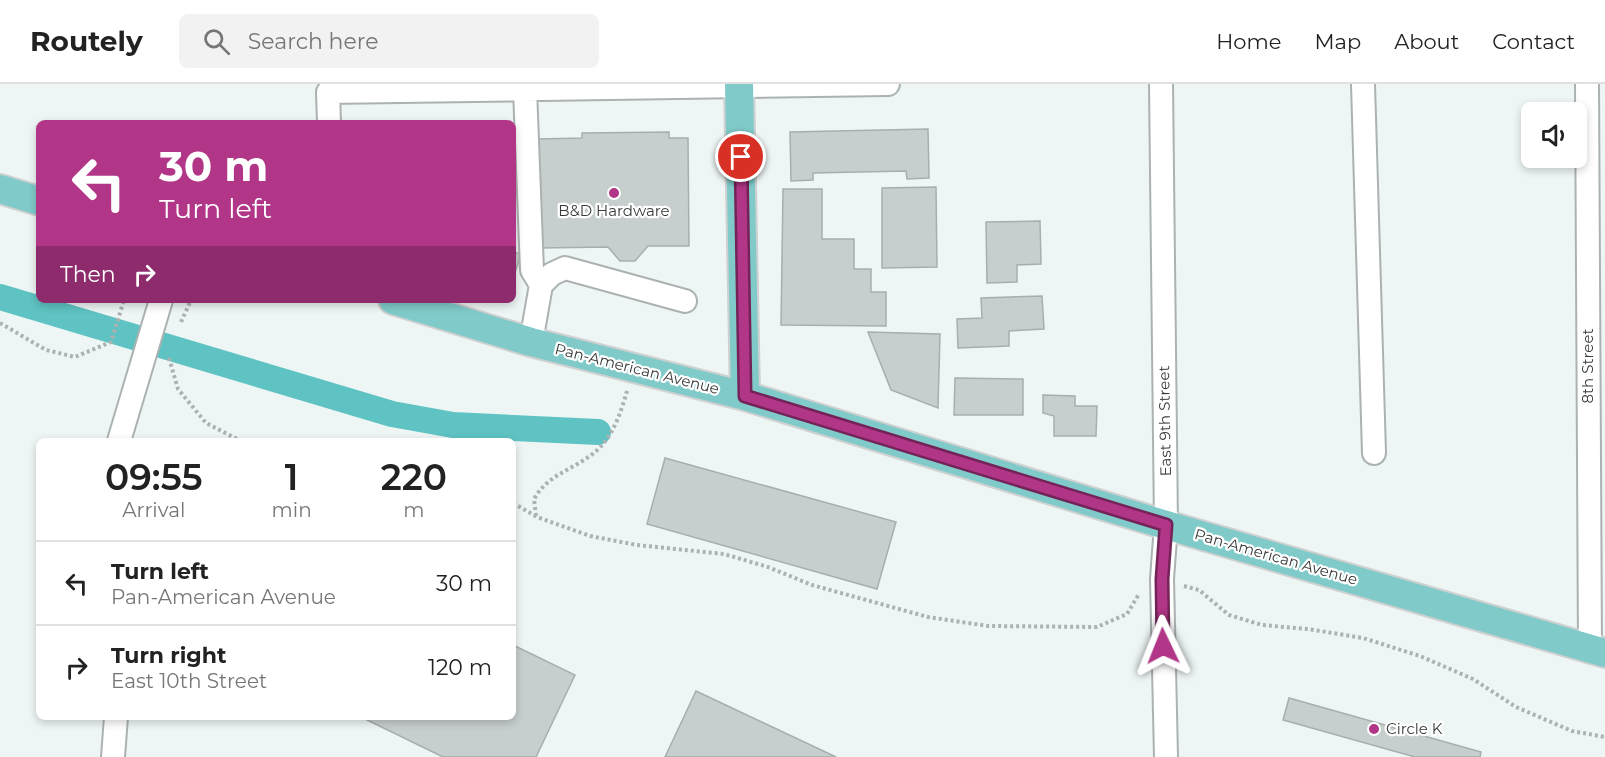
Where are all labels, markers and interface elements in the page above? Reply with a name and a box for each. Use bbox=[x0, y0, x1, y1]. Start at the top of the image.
search box bbox=[179, 14, 599, 68]
text: Routely bbox=[30, 24, 143, 58]
icon: search bbox=[200, 25, 233, 58]
text: Search here bbox=[248, 28, 379, 55]
text: Home bbox=[1216, 29, 1281, 54]
text: Map bbox=[1314, 29, 1361, 54]
text: About bbox=[1394, 29, 1459, 54]
text: Contact bbox=[1492, 29, 1575, 54]
map controls bbox=[1521, 102, 1587, 168]
button: sound bbox=[1521, 102, 1587, 168]
pin bbox=[715, 131, 766, 182]
text: 30 m bbox=[159, 140, 268, 192]
icon: arrive bbox=[724, 140, 757, 173]
icon: left bbox=[60, 144, 138, 222]
marker: B&D Hardware bbox=[607, 186, 621, 200]
text: Turn left bbox=[159, 192, 272, 225]
place label: B&D Hardware bbox=[558, 201, 670, 220]
icon: right bbox=[128, 258, 161, 291]
text: Then bbox=[60, 261, 116, 288]
street label: 8th Street bbox=[1578, 328, 1597, 404]
street label: Pan-American Avenue bbox=[553, 339, 721, 398]
street label: East 9th Street bbox=[1154, 365, 1175, 477]
text: 09:55 bbox=[105, 455, 203, 499]
text: 1 bbox=[285, 455, 299, 499]
text: 220 bbox=[381, 455, 447, 499]
text: Arrival bbox=[122, 498, 185, 522]
text: min bbox=[272, 498, 312, 522]
text: m bbox=[403, 498, 424, 522]
street label: Pan-American Avenue bbox=[1192, 524, 1360, 589]
text: Turn left bbox=[111, 558, 209, 585]
icon: left bbox=[60, 567, 93, 600]
text: 30 m bbox=[436, 570, 492, 597]
text: Pan-American Avenue bbox=[111, 585, 336, 609]
position arrow bbox=[1131, 614, 1195, 678]
text: Turn right bbox=[111, 642, 226, 669]
icon: right bbox=[60, 651, 93, 684]
text: 120 m bbox=[428, 654, 492, 681]
text: East 10th Street bbox=[111, 669, 267, 693]
place label: Circle K bbox=[1386, 719, 1443, 738]
marker: Circle K bbox=[1367, 722, 1381, 736]

